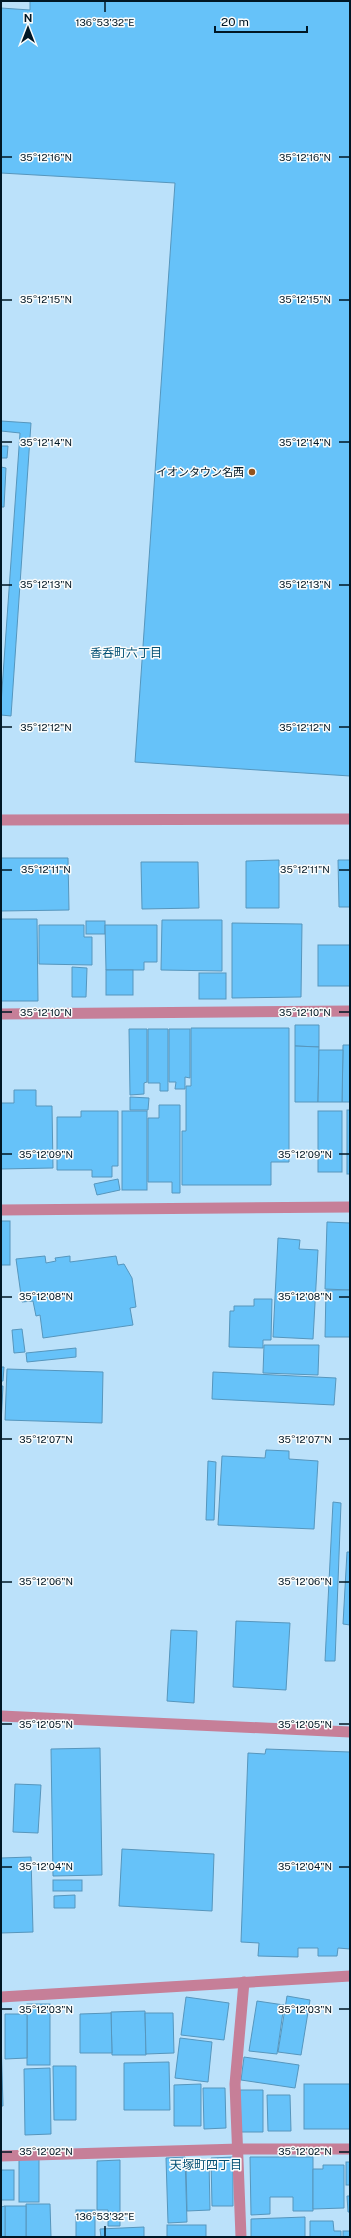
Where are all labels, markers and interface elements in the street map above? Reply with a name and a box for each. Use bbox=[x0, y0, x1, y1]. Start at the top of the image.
north arrow bbox=[8, 8, 48, 48]
scale bar bbox=[215, 8, 307, 34]
text: N bbox=[24, 12, 32, 24]
text: 20 m bbox=[221, 15, 249, 29]
text: 136°53'32"E bbox=[75, 16, 135, 28]
text: 35°12'16"N bbox=[20, 151, 72, 163]
text: 35°12'16"N bbox=[279, 151, 331, 163]
text: 35°12'15"N bbox=[20, 293, 72, 305]
text: 35°12'15"N bbox=[279, 293, 331, 305]
text: 35°12'14"N bbox=[20, 436, 72, 448]
text: 35°12'14"N bbox=[279, 436, 331, 448]
place label: イオンタウン名西 bbox=[156, 466, 244, 478]
marker: イオンタウン名西 bbox=[247, 467, 257, 477]
text: 35°12'13"N bbox=[20, 578, 72, 590]
text: 35°12'13"N bbox=[279, 578, 331, 590]
district label: 香呑町六丁目 bbox=[90, 646, 162, 660]
text: 35°12'12"N bbox=[20, 721, 72, 733]
text: 35°12'12"N bbox=[279, 721, 331, 733]
text: 35°12'11"N bbox=[21, 863, 71, 875]
text: 35°12'11"N bbox=[280, 863, 330, 875]
text: 35°12'10"N bbox=[20, 1006, 72, 1018]
text: 35°12'10"N bbox=[279, 1006, 331, 1018]
text: 35°12'09"N bbox=[19, 1148, 73, 1160]
text: 35°12'09"N bbox=[278, 1148, 332, 1160]
text: 35°12'08"N bbox=[19, 1290, 73, 1302]
text: 35°12'08"N bbox=[278, 1290, 332, 1302]
text: 35°12'07"N bbox=[19, 1433, 73, 1445]
text: 35°12'07"N bbox=[278, 1433, 332, 1445]
text: 35°12'06"N bbox=[19, 1575, 73, 1587]
text: 35°12'06"N bbox=[278, 1575, 332, 1587]
text: 35°12'05"N bbox=[19, 1718, 73, 1730]
text: 35°12'05"N bbox=[278, 1718, 332, 1730]
text: 35°12'04"N bbox=[19, 1860, 73, 1872]
text: 35°12'04"N bbox=[278, 1860, 332, 1872]
text: 35°12'03"N bbox=[19, 2003, 73, 2015]
text: 35°12'03"N bbox=[278, 2003, 332, 2015]
text: 35°12'02"N bbox=[19, 2145, 73, 2157]
text: 35°12'02"N bbox=[278, 2145, 332, 2157]
district label: 天塚町四丁目 bbox=[170, 2158, 242, 2172]
text: 136°53'32"E bbox=[75, 2210, 135, 2222]

